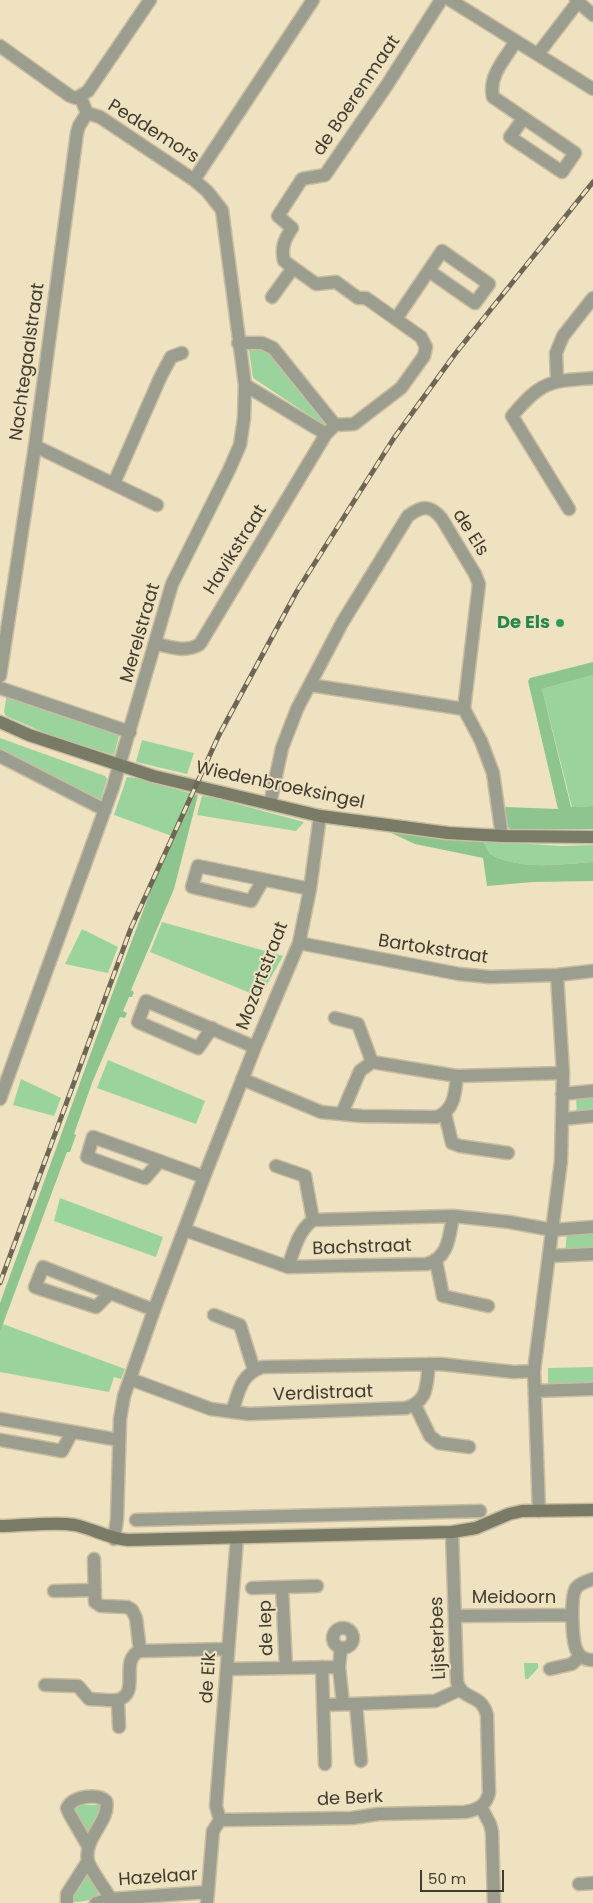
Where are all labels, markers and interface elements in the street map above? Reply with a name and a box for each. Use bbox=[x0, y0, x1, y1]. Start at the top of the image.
street label: de Boerenmaat bbox=[309, 32, 405, 160]
street label: Peddemors bbox=[103, 95, 203, 169]
street label: Nachtegaalstraat bbox=[6, 282, 50, 442]
street label: Havikstraat bbox=[200, 501, 272, 599]
street label: de Els bbox=[447, 506, 493, 560]
street label: Merelstraat bbox=[116, 581, 166, 685]
place label: De Els bbox=[497, 612, 550, 634]
marker: De Els bbox=[554, 617, 566, 629]
street label: Wiedenbroeksingel bbox=[194, 758, 366, 814]
street label: Mozartstraat bbox=[232, 919, 294, 1033]
street label: Bartokstraat bbox=[377, 931, 489, 969]
street label: Bachstraat bbox=[312, 1235, 412, 1261]
street label: Verdistraat bbox=[273, 1381, 373, 1407]
street label: Meidoorn bbox=[472, 1587, 556, 1609]
street label: Lijsterbes bbox=[427, 1596, 451, 1680]
street label: de Iep bbox=[255, 1600, 279, 1656]
street label: de Eik bbox=[196, 1652, 222, 1704]
street label: de Berk bbox=[316, 1786, 384, 1812]
scale bar bbox=[423, 1860, 507, 1892]
street label: Hazelaar bbox=[118, 1864, 198, 1892]
text: 50 m bbox=[428, 1868, 466, 1889]

